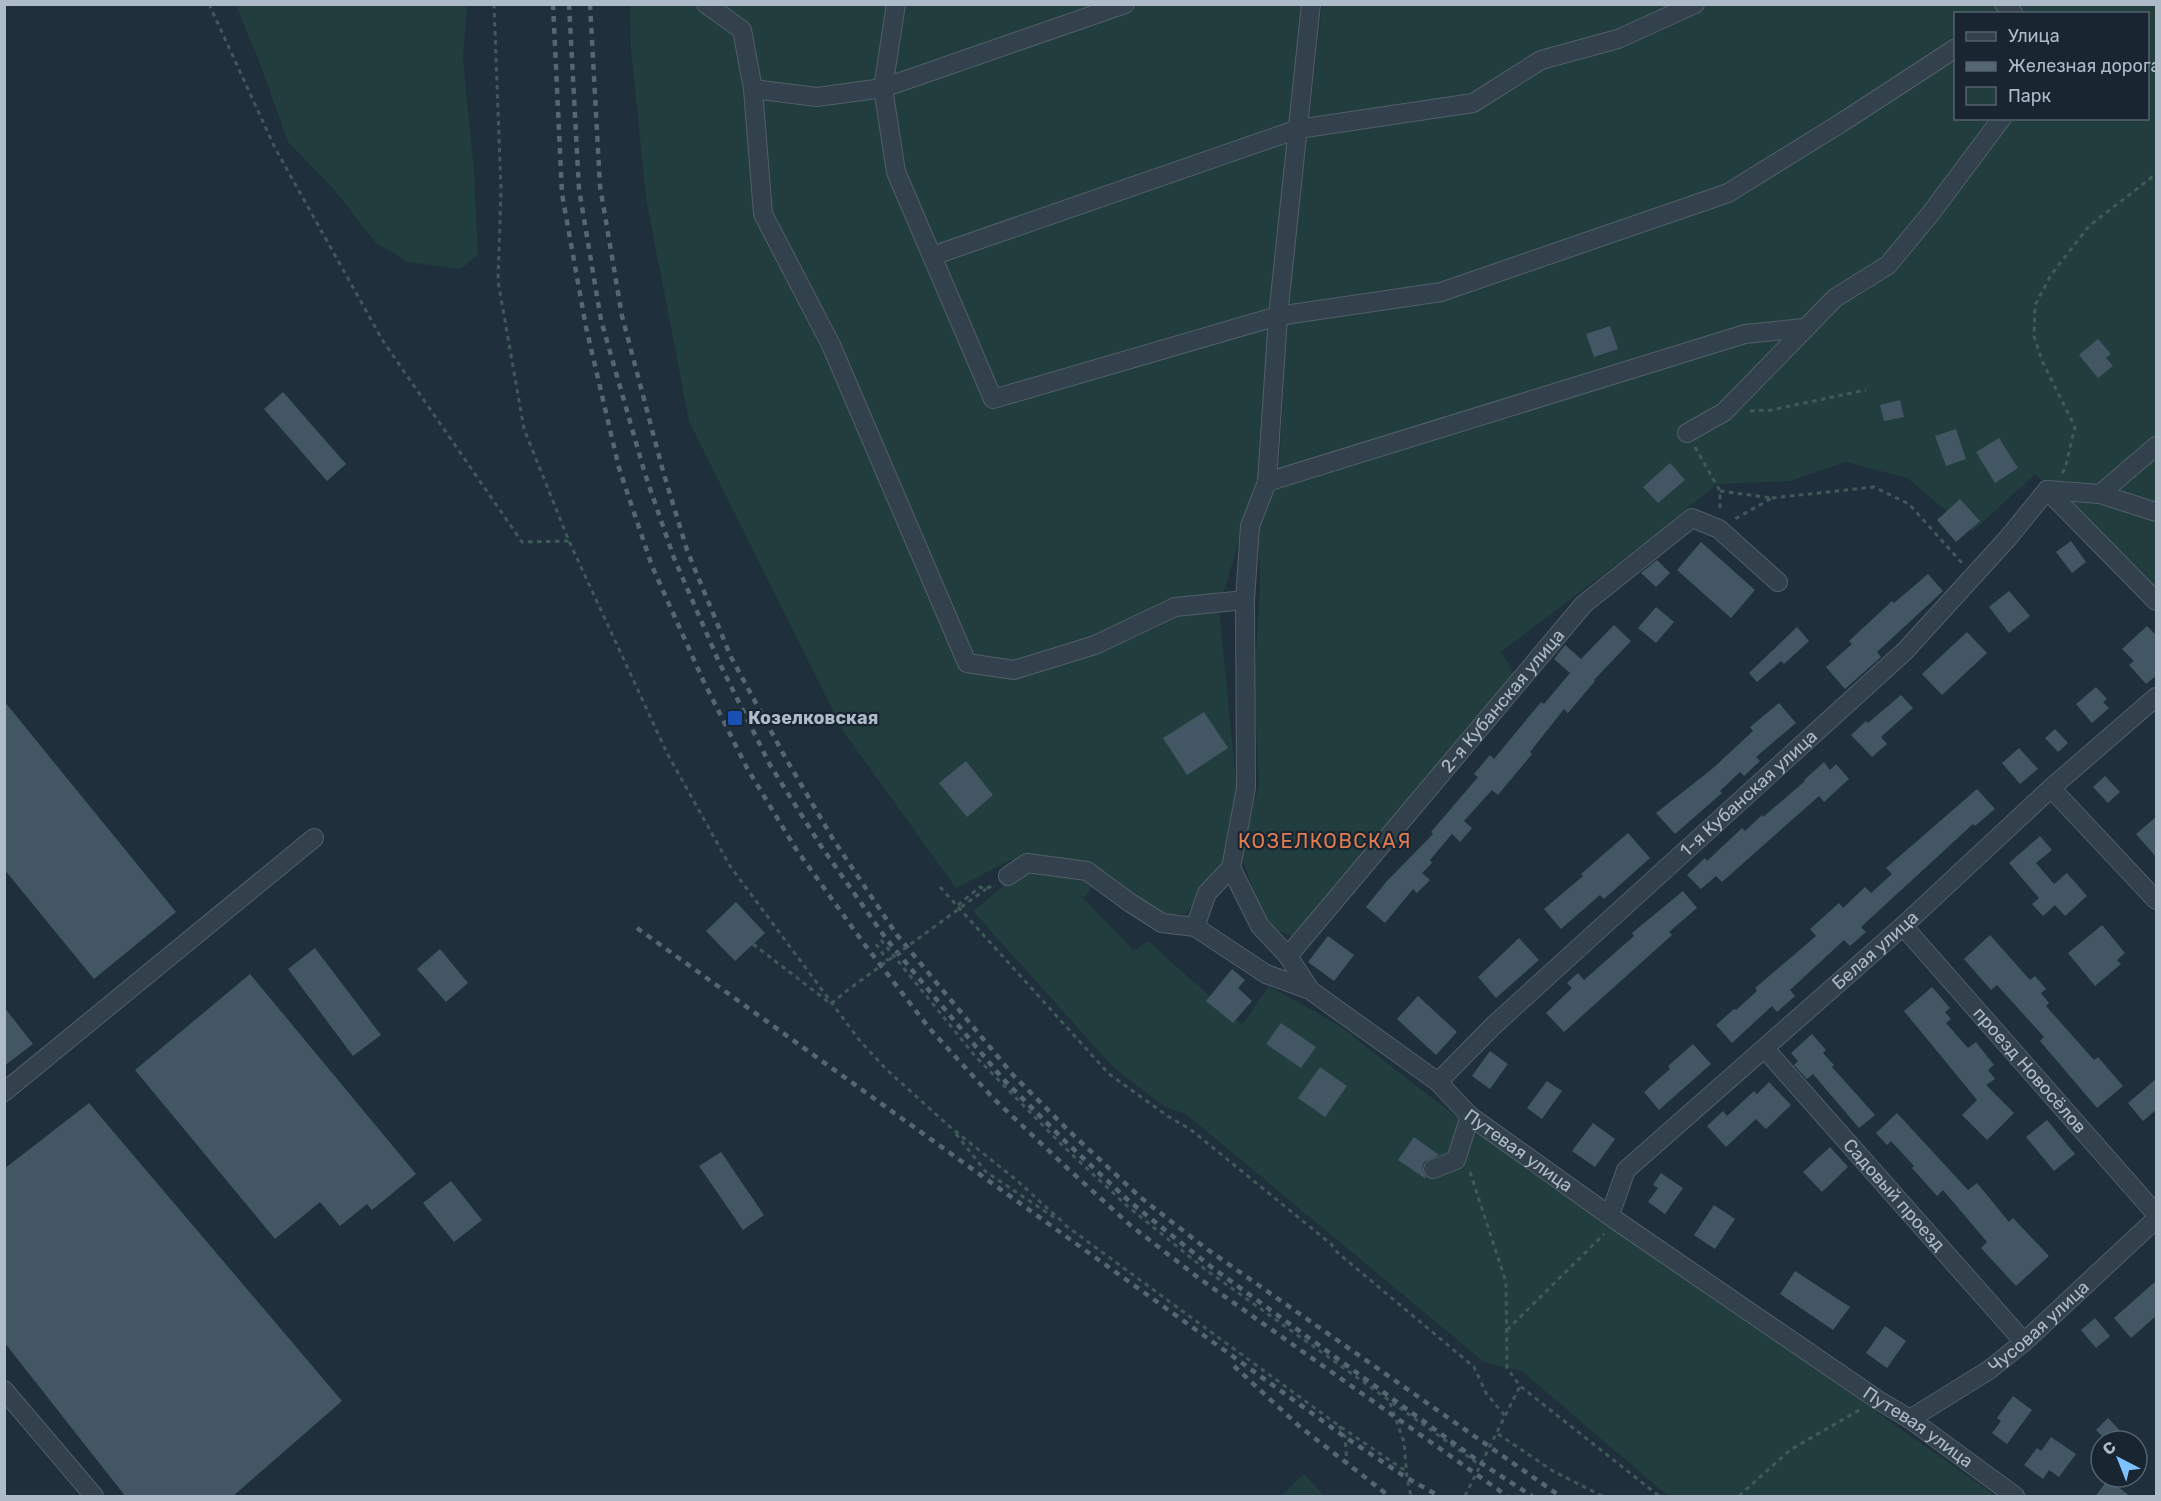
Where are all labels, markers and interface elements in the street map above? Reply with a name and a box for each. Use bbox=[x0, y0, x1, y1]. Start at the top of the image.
legend bbox=[1954, 12, 2149, 120]
text: Улица bbox=[2008, 25, 2060, 47]
text: Железная дорога bbox=[2008, 55, 2161, 77]
text: Парк bbox=[2008, 85, 2052, 107]
street label: 2-я Кубанская улица bbox=[1436, 625, 1569, 777]
place label: Козелковская bbox=[748, 707, 878, 729]
marker: Козелковская bbox=[726, 709, 744, 727]
street label: 1-я Кубанская улица bbox=[1675, 725, 1822, 862]
district label: КОЗЕЛКОВСКАЯ bbox=[1238, 829, 1412, 853]
street label: Белая улица bbox=[1828, 906, 1923, 994]
street label: проезд Новосёлов bbox=[1968, 1003, 2091, 1138]
street label: Путевая улица bbox=[1460, 1104, 1577, 1197]
street label: Садовый проезд bbox=[1838, 1134, 1950, 1256]
street label: Чусовая улица bbox=[1984, 1276, 2094, 1377]
street label: Путевая улица bbox=[1859, 1382, 1977, 1472]
north arrow bbox=[2089, 1429, 2149, 1489]
text: С bbox=[2099, 1437, 2120, 1459]

